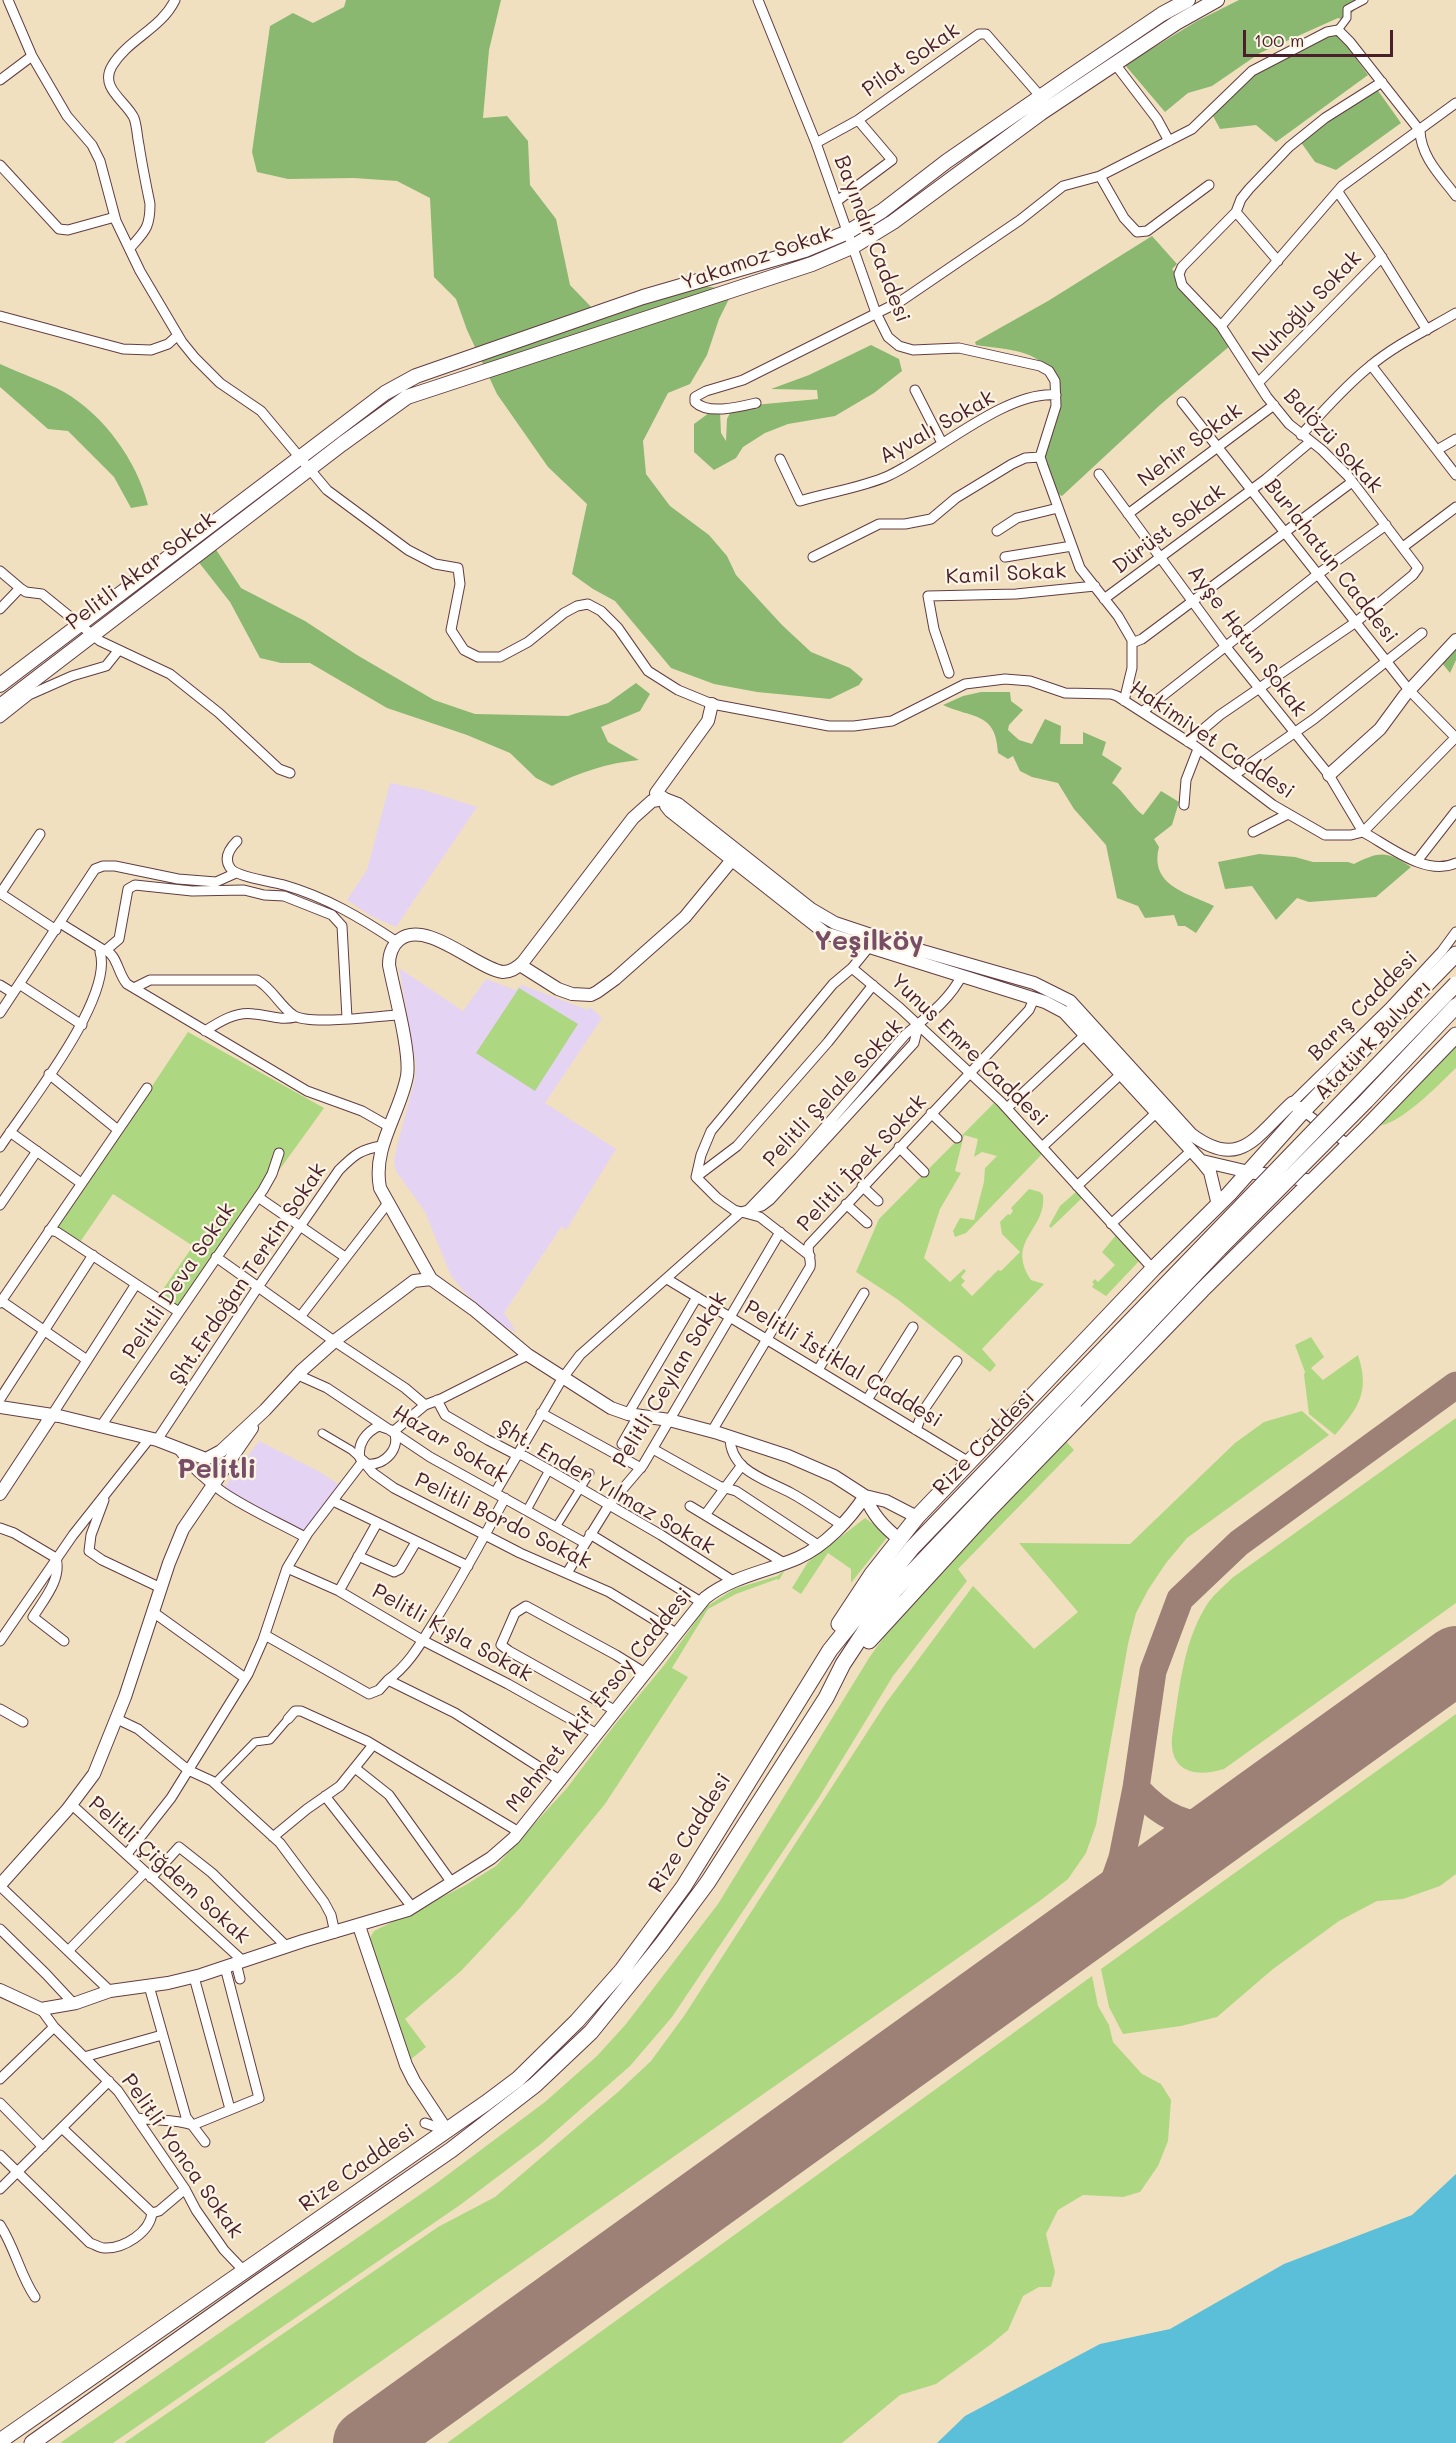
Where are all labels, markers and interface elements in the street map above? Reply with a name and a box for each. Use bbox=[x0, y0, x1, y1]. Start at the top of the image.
street label: Pilot Sokak bbox=[858, 17, 964, 103]
scale bar bbox=[1246, 18, 1396, 56]
text: 100 m bbox=[1254, 28, 1304, 52]
street label: Bayındır Caddesi bbox=[829, 152, 915, 326]
street label: Yakamoz Sokak bbox=[678, 220, 836, 296]
street label: Nuhoğlu Sokak bbox=[1247, 246, 1367, 368]
street label: Balözü Sokak bbox=[1278, 384, 1388, 498]
street label: Ayvalı Sokak bbox=[875, 385, 999, 469]
street label: Nehir Sokak bbox=[1133, 398, 1247, 492]
street label: Burlahatun Caddesi bbox=[1259, 474, 1403, 648]
street label: Dürüst Sokak bbox=[1108, 479, 1230, 579]
street label: Pelitli Akar Sokak bbox=[61, 507, 221, 635]
street label: Kamil Sokak bbox=[945, 558, 1067, 590]
street label: Ayşe Hatun Sokak bbox=[1182, 560, 1312, 722]
street label: Hakimiyet Caddesi bbox=[1125, 676, 1299, 804]
district label: Yeşilköy bbox=[814, 926, 924, 958]
street label: Barış Caddesi bbox=[1303, 946, 1423, 1066]
street label: Yunus Emre Caddesi bbox=[885, 968, 1053, 1132]
street label: Atatürk Bulvarı bbox=[1309, 975, 1437, 1105]
street label: Pelitli Şelale Sokak bbox=[758, 1014, 908, 1172]
street label: Pelitli İpek Sokak bbox=[792, 1089, 932, 1237]
street label: Şht.Erdoğan Terkin Sokak bbox=[164, 1158, 332, 1390]
street label: Pelitli Deva Sokak bbox=[117, 1198, 241, 1364]
street label: Pelitli Ceylan Sokak bbox=[608, 1288, 732, 1472]
street label: Pelitli İstiklal Caddesi bbox=[740, 1295, 946, 1433]
street label: Rize Caddesi bbox=[928, 1385, 1040, 1501]
street label: Hazar Sokak bbox=[388, 1400, 512, 1488]
street label: Şht. Ender Yılmaz Sokak bbox=[493, 1414, 719, 1560]
district label: Pelitli bbox=[177, 1454, 257, 1486]
street label: Pelitli Bordo Sokak bbox=[411, 1467, 595, 1575]
street label: Pelitli Kışla Sokak bbox=[367, 1578, 537, 1688]
street label: Mehmet Akif Ersoy Caddesi bbox=[501, 1583, 697, 1817]
street label: Rize Caddesi bbox=[643, 1769, 737, 1897]
street label: Pelitli Çiğdem Sokak bbox=[83, 1791, 255, 1949]
street label: Pelitli Yonca Sokak bbox=[116, 2069, 248, 2243]
street label: Rize Caddesi bbox=[294, 2119, 420, 2217]

